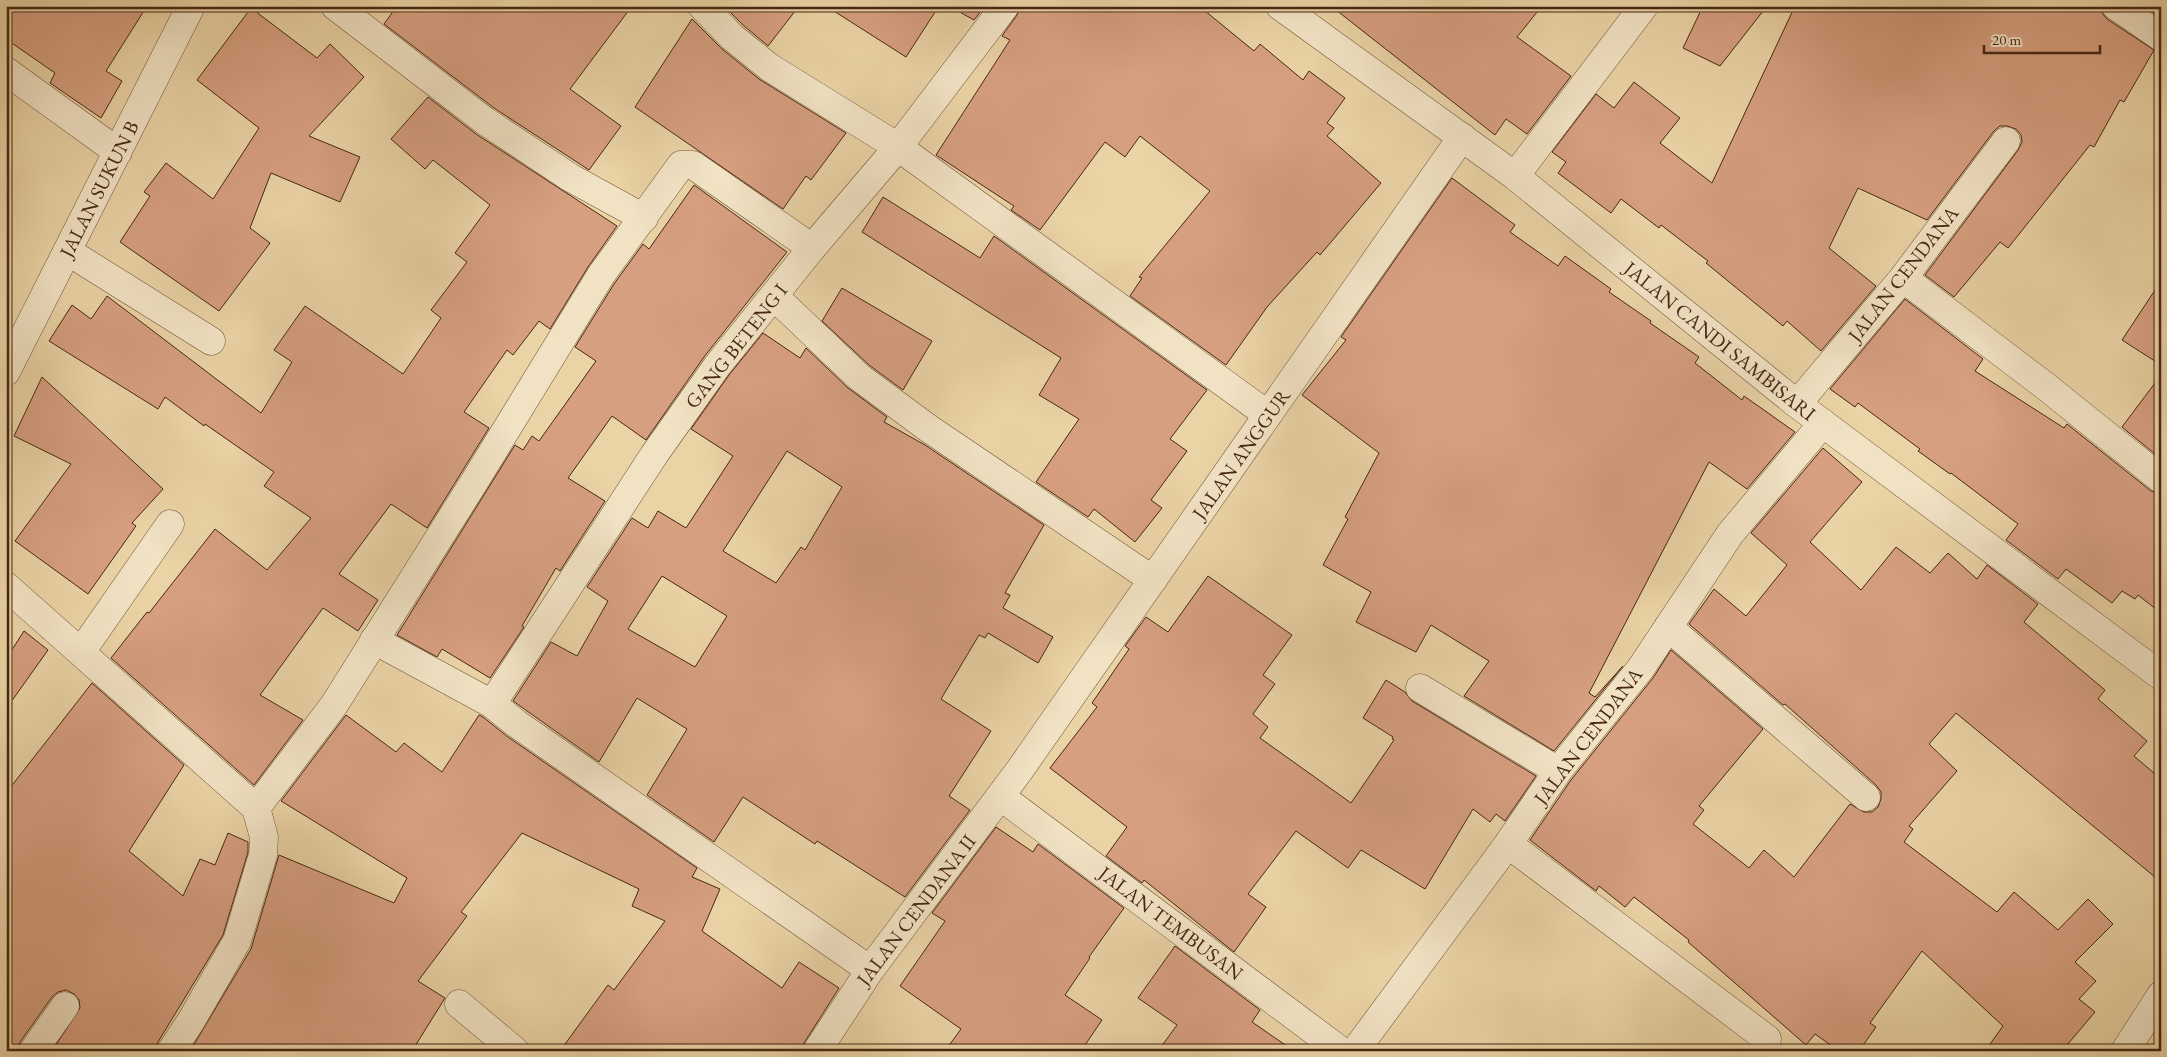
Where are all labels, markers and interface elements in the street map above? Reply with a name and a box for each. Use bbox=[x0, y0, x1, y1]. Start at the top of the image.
scale bar bbox=[1984, 22, 2101, 54]
text: 20 m bbox=[1992, 30, 2021, 49]
street label: JALAN SUKUN B bbox=[52, 116, 145, 264]
street label: JALAN CENDANA bbox=[1841, 201, 1964, 349]
street label: JALAN CANDI SAMBISARI bbox=[1617, 254, 1821, 427]
street label: GANG BETENG I bbox=[679, 278, 793, 414]
street label: JALAN ANGGUR bbox=[1185, 383, 1296, 526]
street label: JALAN CENDANA bbox=[1527, 662, 1648, 811]
street label: JALAN CENDANA II bbox=[849, 829, 982, 992]
street label: JALAN TEMBUSAN bbox=[1092, 859, 1249, 986]

